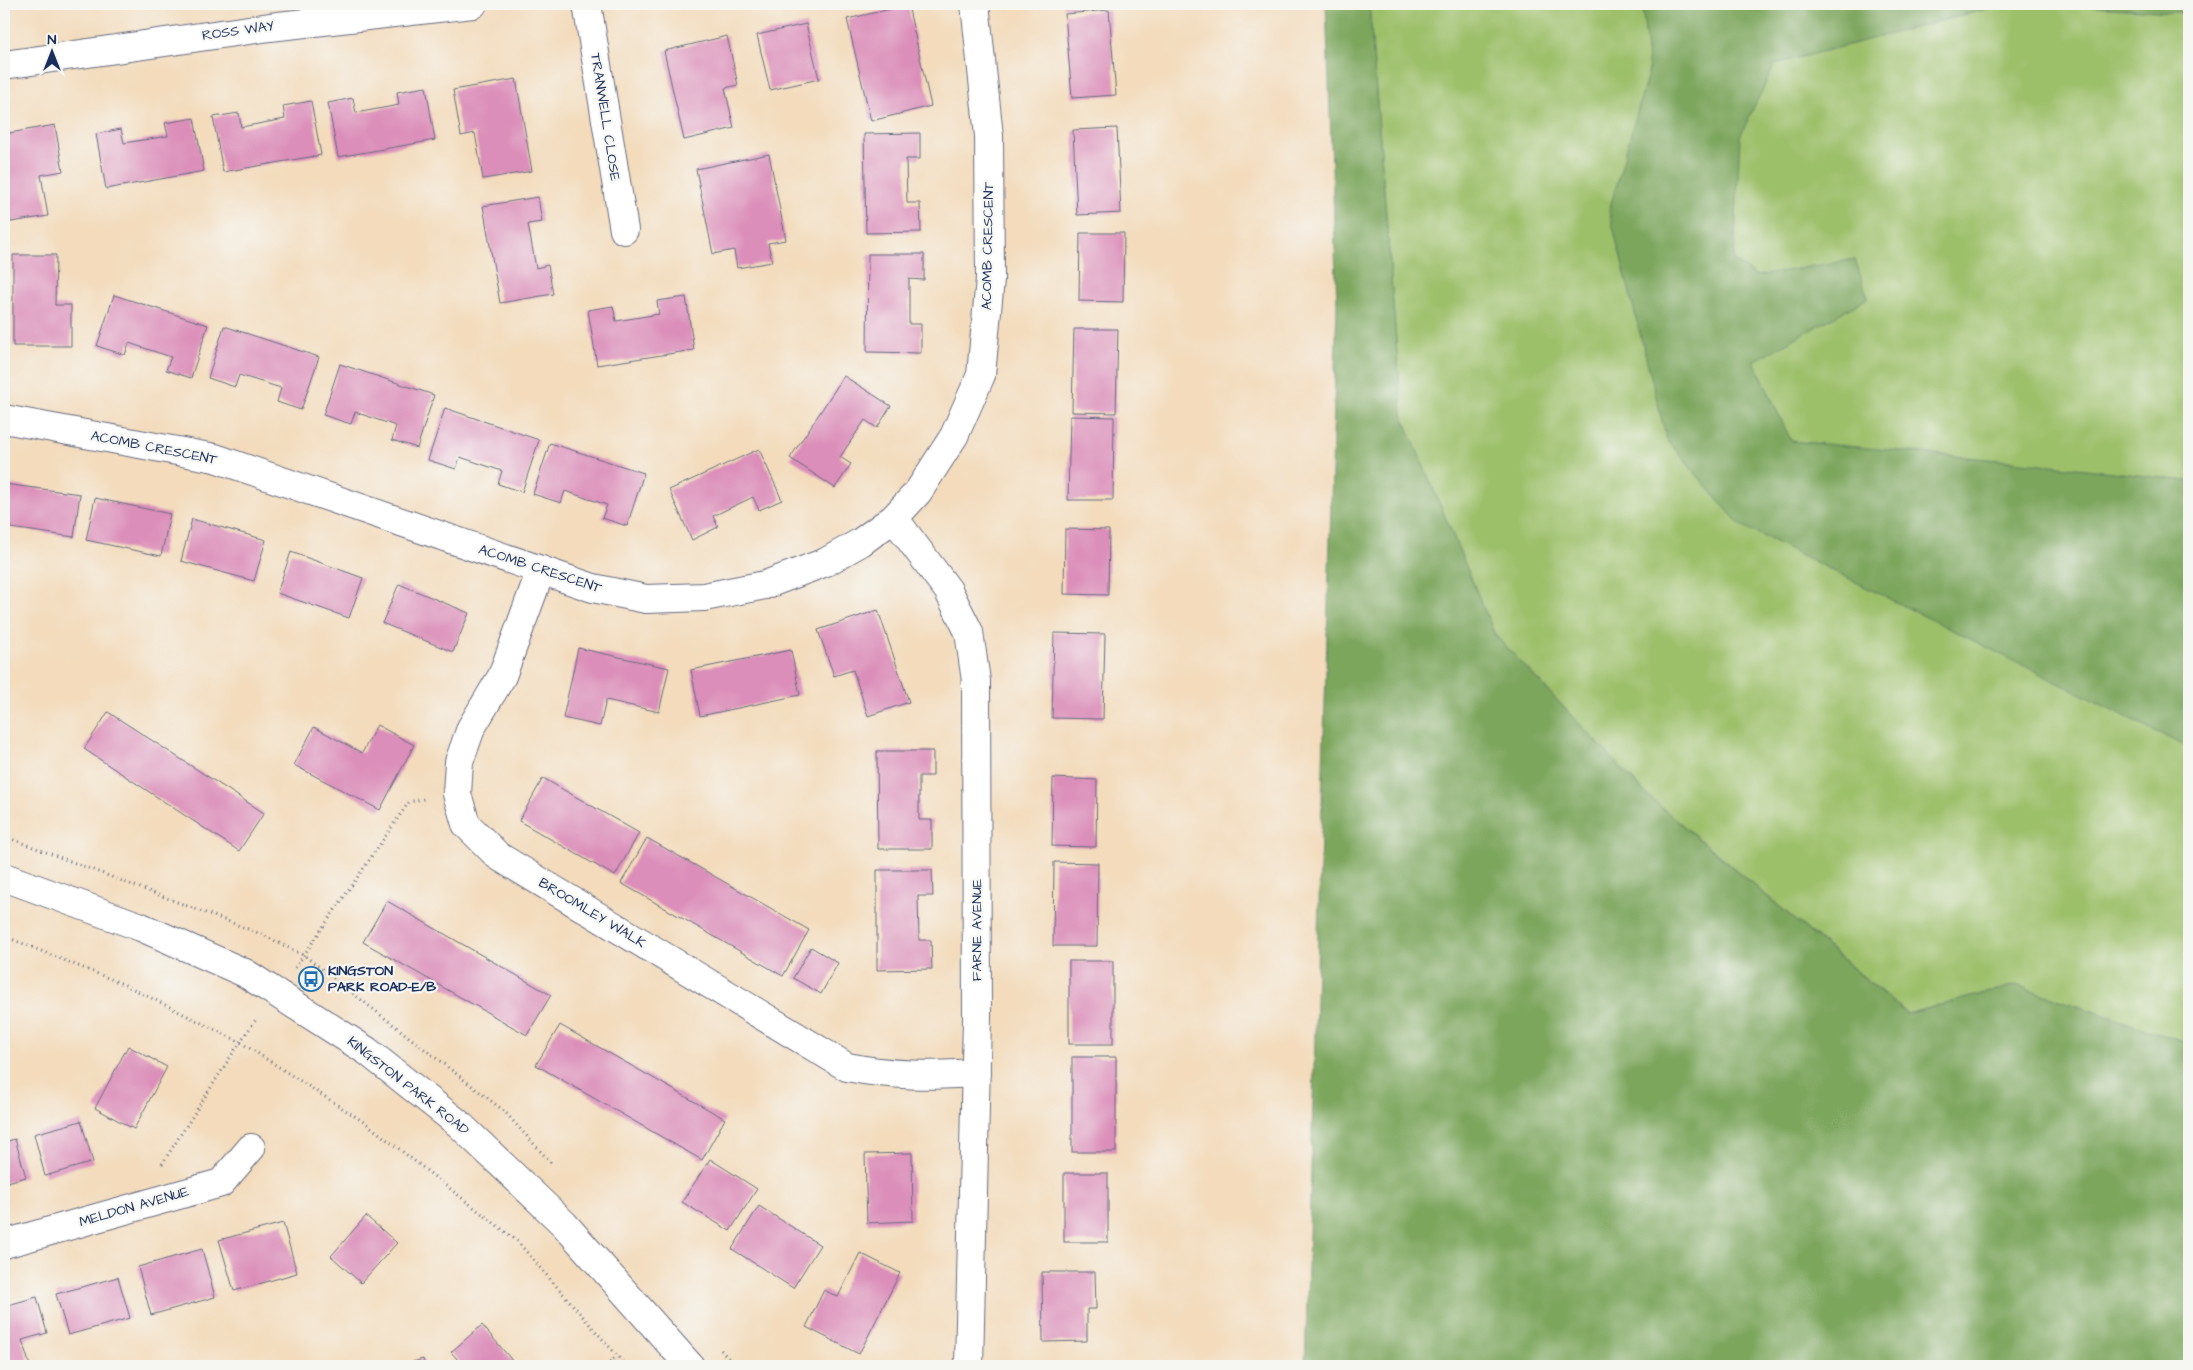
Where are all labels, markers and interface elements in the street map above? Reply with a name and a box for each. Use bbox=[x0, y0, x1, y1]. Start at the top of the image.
street label: ROSS WAY bbox=[201, 16, 276, 46]
north arrow bbox=[28, 28, 78, 78]
text: N bbox=[48, 30, 57, 50]
street label: TRANWELL CLOSE bbox=[585, 52, 625, 183]
street label: ACOMB CRESCENT bbox=[977, 181, 999, 310]
street label: ACOMB CRESCENT bbox=[89, 426, 219, 470]
street label: ACOMB CRESCENT bbox=[476, 540, 604, 598]
street label: BROOMLEY WALK bbox=[535, 873, 650, 953]
street label: FARNE AVENUE bbox=[967, 878, 987, 981]
place label: KINGSTON PARK ROAD-E/B bbox=[328, 961, 436, 997]
bus stop icon: KINGSTON PARK ROAD-E/B bbox=[298, 966, 324, 992]
street label: KINGSTON PARK ROAD bbox=[343, 1032, 473, 1140]
street label: MELDON AVENUE bbox=[77, 1182, 192, 1232]

